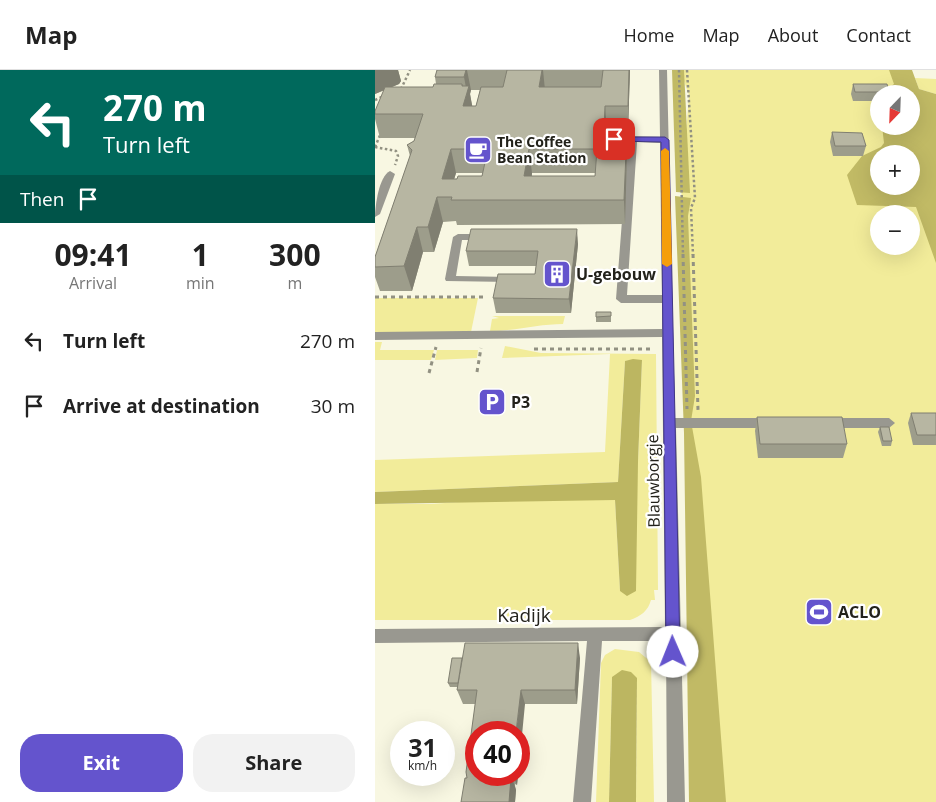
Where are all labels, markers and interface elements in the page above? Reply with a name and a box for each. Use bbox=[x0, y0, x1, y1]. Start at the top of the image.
text: Map bbox=[25, 18, 77, 51]
text: Home bbox=[624, 23, 674, 47]
text: Map bbox=[702, 23, 740, 47]
text: About bbox=[768, 23, 818, 47]
text: Contact bbox=[846, 23, 911, 47]
text: 270 m bbox=[103, 84, 207, 131]
north arrow bbox=[870, 85, 920, 135]
map controls bbox=[870, 85, 920, 255]
icon: left bbox=[20, 90, 85, 155]
pin bbox=[593, 118, 635, 160]
icon: arrive bbox=[600, 125, 628, 153]
text: Turn left bbox=[103, 129, 190, 159]
place label: The Coffee Bean Station bbox=[497, 132, 586, 167]
cafe icon: The Coffee Bean Station bbox=[463, 135, 493, 165]
button: + bbox=[870, 145, 920, 195]
icon: arrive bbox=[74, 185, 102, 213]
text: Then bbox=[20, 186, 64, 212]
button: − bbox=[870, 205, 920, 255]
text: 09:41 bbox=[54, 234, 132, 275]
text: 1 bbox=[192, 234, 209, 275]
text: 300 bbox=[269, 234, 321, 275]
building icon: U-gebouw bbox=[542, 259, 572, 289]
place label: U-gebouw bbox=[576, 263, 656, 285]
text: Arrival bbox=[69, 272, 117, 294]
text: min bbox=[186, 272, 215, 294]
text: m bbox=[287, 272, 302, 294]
icon: left bbox=[20, 327, 48, 355]
text: Turn left bbox=[63, 328, 145, 354]
text: 270 m bbox=[300, 328, 355, 354]
parking icon: P3 bbox=[477, 387, 507, 417]
place label: P3 bbox=[511, 391, 530, 413]
icon: arrive bbox=[20, 392, 48, 420]
text: Arrive at destination bbox=[63, 393, 260, 419]
text: 30 m bbox=[311, 393, 355, 419]
street label: Blauwborgje bbox=[641, 434, 665, 528]
sports icon: ACLO bbox=[804, 597, 834, 627]
place label: ACLO bbox=[838, 601, 881, 623]
street label: Kadijk bbox=[497, 602, 551, 628]
position arrow bbox=[646, 625, 698, 677]
speed limit sign: 40 bbox=[465, 721, 530, 786]
text: 31 bbox=[408, 730, 437, 764]
button: Exit bbox=[20, 734, 183, 792]
button: Share bbox=[193, 734, 355, 792]
text: km/h bbox=[408, 757, 437, 774]

